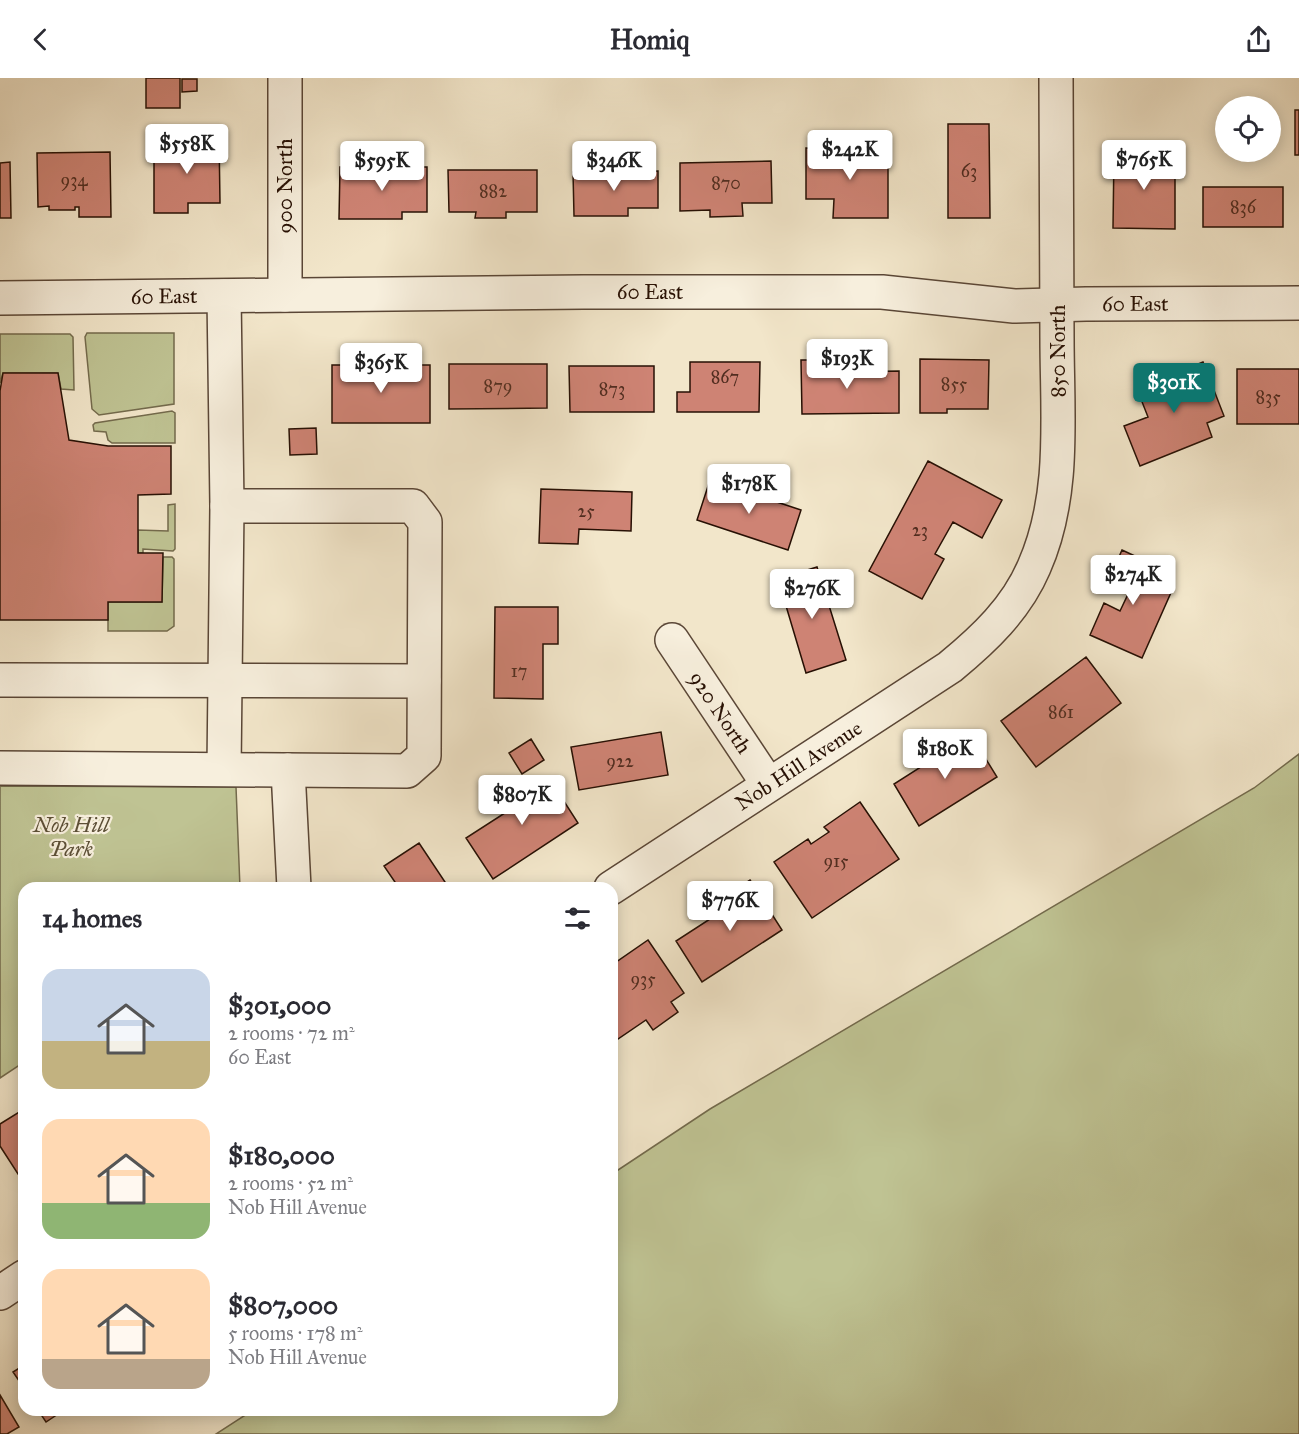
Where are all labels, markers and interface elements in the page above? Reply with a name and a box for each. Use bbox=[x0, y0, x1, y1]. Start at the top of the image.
icon: back bbox=[24, 23, 57, 56]
text: Homiq bbox=[610, 23, 689, 56]
icon: share bbox=[1242, 23, 1275, 56]
map controls bbox=[1215, 96, 1281, 162]
button: locate bbox=[1215, 96, 1281, 162]
pin: $558K bbox=[145, 124, 229, 175]
pin: $242K bbox=[808, 130, 892, 181]
text: $558K bbox=[159, 131, 215, 155]
text: $242K bbox=[821, 137, 879, 161]
street label: 900 North bbox=[272, 138, 298, 234]
pin: $765K bbox=[1102, 140, 1186, 191]
pin: $595K bbox=[340, 141, 424, 192]
pin: $346K bbox=[572, 141, 656, 192]
text: $765K bbox=[1116, 147, 1172, 171]
text: $595K bbox=[354, 148, 410, 172]
text: $346K bbox=[586, 148, 642, 172]
house number: 63 bbox=[961, 160, 977, 182]
house number: 934 bbox=[61, 169, 88, 191]
house number: 870 bbox=[711, 172, 741, 194]
house number: 882 bbox=[479, 180, 507, 202]
house number: 836 bbox=[1230, 196, 1257, 218]
street label: 60 East bbox=[617, 279, 684, 305]
street label: 60 East bbox=[131, 283, 198, 310]
street label: 60 East bbox=[1102, 291, 1169, 317]
street label: 850 North bbox=[1045, 304, 1071, 397]
pin: $193K bbox=[805, 339, 889, 390]
pin: $365K bbox=[339, 343, 423, 394]
text: $193K bbox=[821, 346, 873, 370]
text: $365K bbox=[354, 350, 408, 374]
pin: $301K bbox=[1132, 363, 1216, 414]
house number: 867 bbox=[711, 366, 739, 388]
text: $301K bbox=[1147, 370, 1201, 394]
house number: 855 bbox=[941, 373, 968, 395]
house number: 879 bbox=[484, 375, 512, 397]
house number: 873 bbox=[599, 378, 625, 400]
house number: 835 bbox=[1255, 386, 1281, 408]
pin: $178K bbox=[707, 464, 791, 515]
text: $178K bbox=[721, 471, 777, 495]
house number: 25 bbox=[577, 500, 595, 522]
house number: 23 bbox=[912, 519, 928, 541]
pin: $274K bbox=[1091, 555, 1175, 606]
text: $274K bbox=[1105, 562, 1161, 586]
pin: $276K bbox=[770, 569, 854, 620]
text: $276K bbox=[784, 576, 840, 600]
house number: 17 bbox=[511, 660, 527, 682]
street label: 920 North bbox=[684, 666, 757, 759]
house number: 861 bbox=[1048, 701, 1074, 723]
street label: Nob Hill Avenue bbox=[730, 715, 867, 816]
pin: $180K bbox=[903, 729, 987, 780]
text: $180K bbox=[917, 736, 973, 760]
house number: 922 bbox=[606, 750, 634, 772]
pin: $807K bbox=[480, 775, 564, 826]
text: $807K bbox=[492, 782, 552, 806]
park label: Nob Hill Park bbox=[32, 812, 111, 862]
house number: 915 bbox=[824, 850, 849, 872]
pin: $776K bbox=[688, 881, 772, 932]
text: $776K bbox=[701, 888, 759, 912]
text: 14 homes bbox=[42, 902, 142, 934]
icon: filters bbox=[561, 902, 594, 935]
house number: 935 bbox=[630, 968, 656, 990]
text: $301,000 bbox=[228, 989, 331, 1021]
icon: home bbox=[90, 993, 162, 1065]
text: 2 rooms · 72 m² bbox=[228, 1021, 355, 1045]
text: 60 East bbox=[228, 1045, 291, 1069]
text: $180,000 bbox=[228, 1139, 335, 1171]
icon: home bbox=[90, 1143, 162, 1215]
text: 2 rooms · 52 m² bbox=[228, 1171, 353, 1195]
text: Nob Hill Avenue bbox=[228, 1195, 367, 1219]
text: $807,000 bbox=[228, 1289, 338, 1321]
icon: home bbox=[90, 1293, 162, 1365]
text: 5 rooms · 178 m² bbox=[228, 1321, 363, 1345]
text: Nob Hill Avenue bbox=[228, 1345, 367, 1369]

